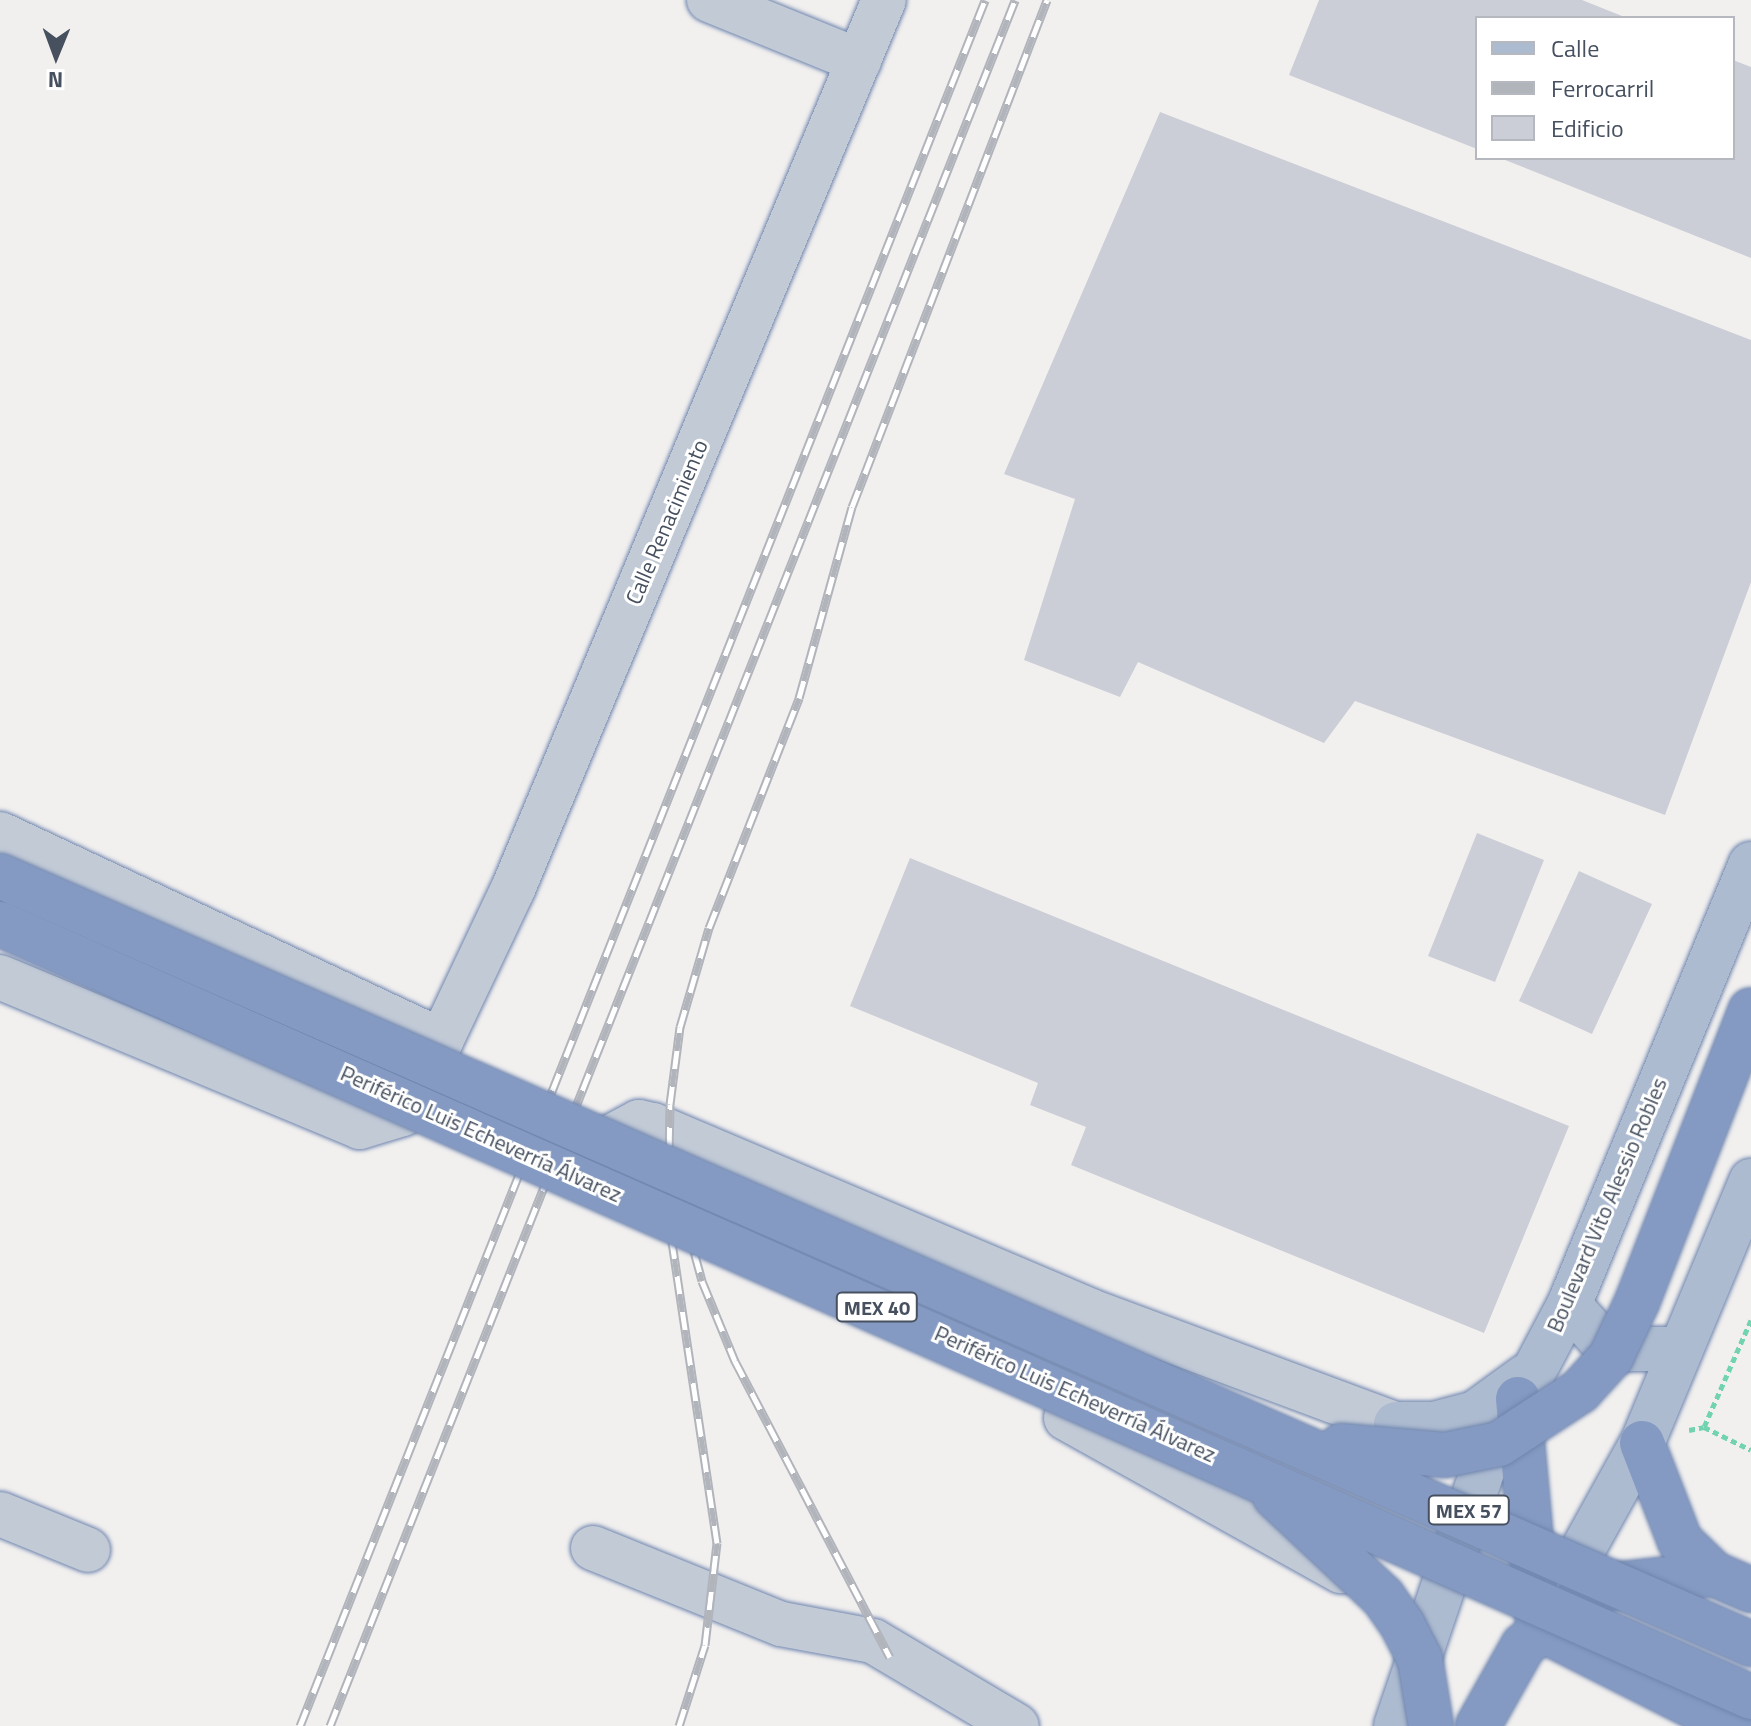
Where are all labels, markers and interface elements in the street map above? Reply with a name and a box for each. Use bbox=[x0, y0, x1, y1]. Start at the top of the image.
north arrow bbox=[16, 16, 96, 96]
legend bbox=[1475, 16, 1735, 160]
text: Calle bbox=[1551, 30, 1599, 66]
text: N bbox=[48, 63, 64, 97]
text: Ferrocarril bbox=[1551, 70, 1654, 106]
text: Edificio bbox=[1551, 110, 1624, 146]
street label: Calle Renacimiento bbox=[620, 436, 714, 608]
street label: Periférico Luis Echeverría Álvarez bbox=[336, 1060, 626, 1208]
street label: Boulevard Vito Alessio Robles bbox=[1541, 1074, 1673, 1336]
road number: MEX 40 bbox=[835, 1291, 919, 1323]
street label: Periférico Luis Echeverría Álvarez bbox=[930, 1320, 1220, 1468]
road number: MEX 57 bbox=[1427, 1494, 1511, 1526]

